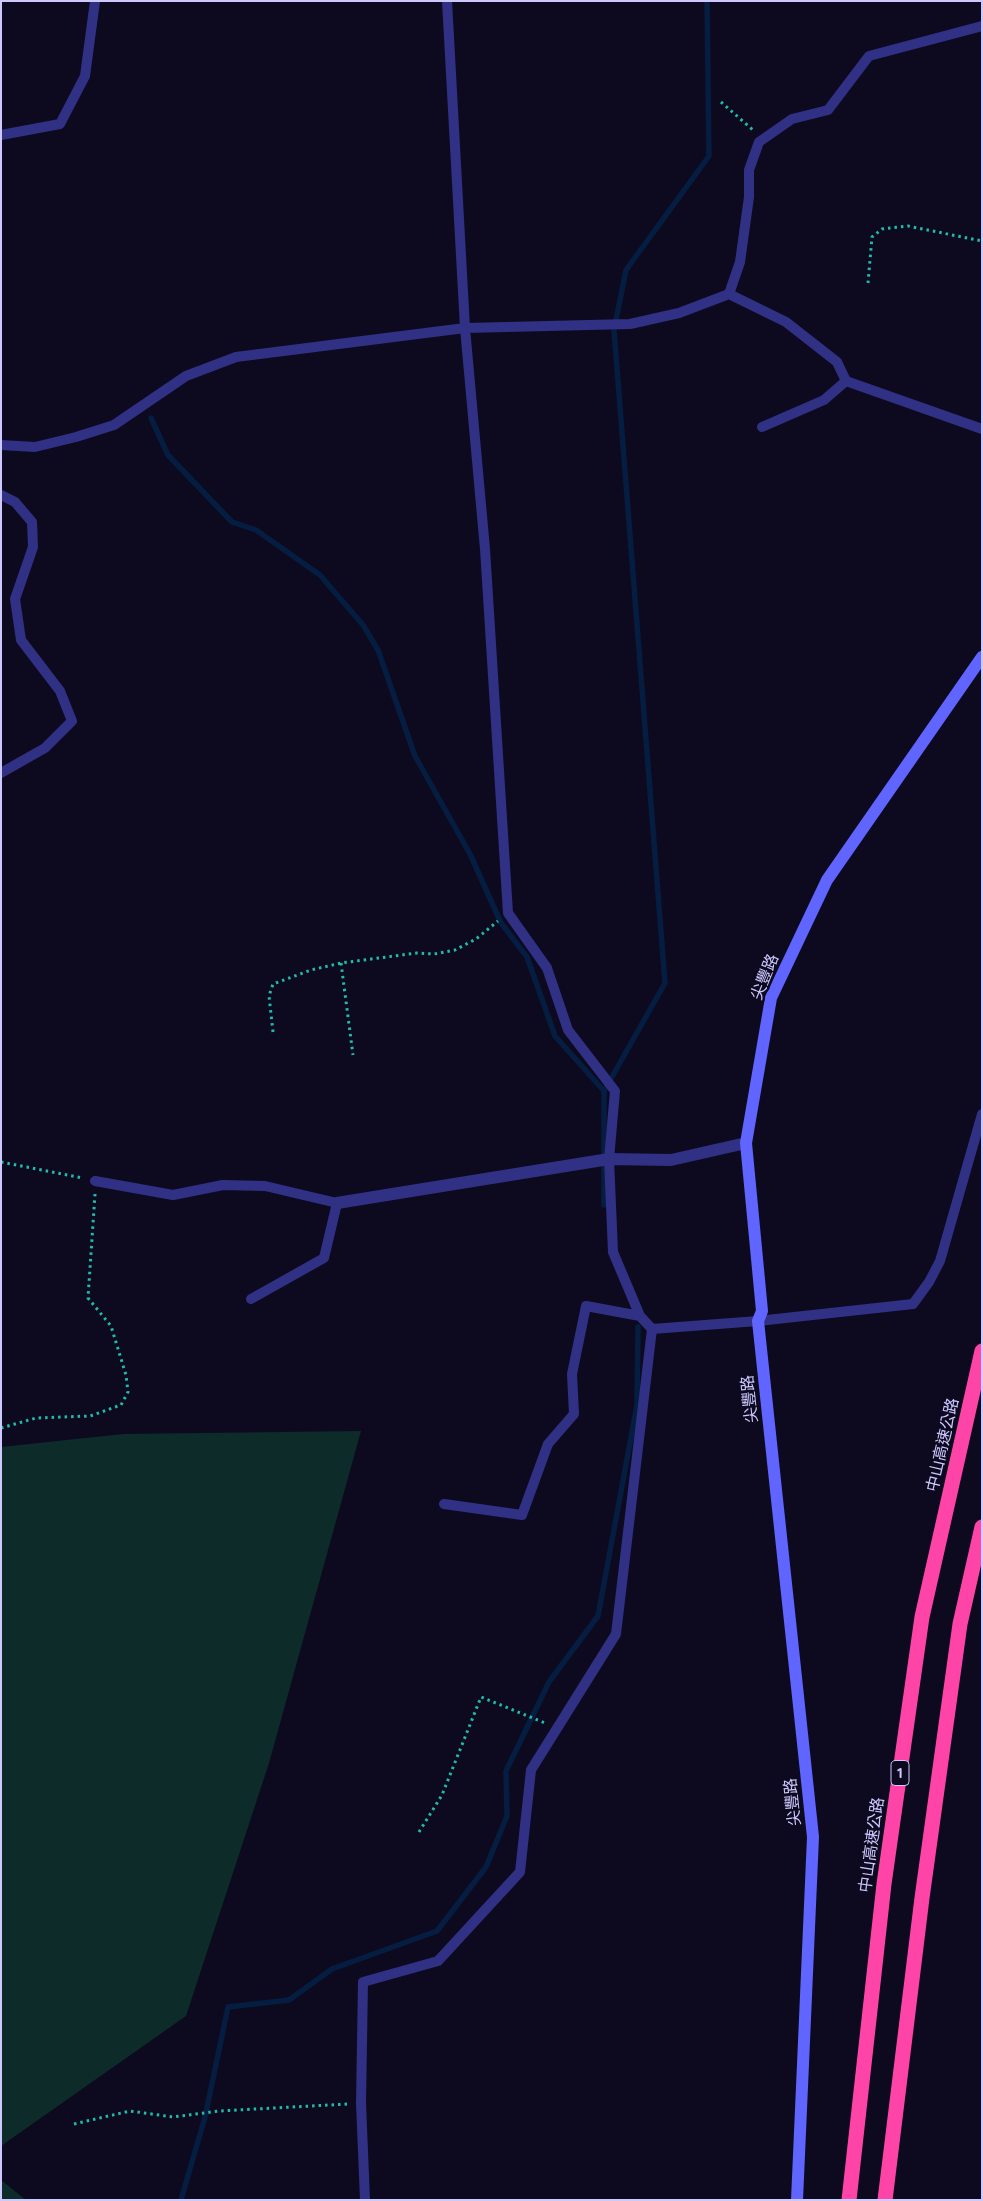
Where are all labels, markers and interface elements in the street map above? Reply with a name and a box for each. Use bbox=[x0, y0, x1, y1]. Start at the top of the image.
street label: 尖豐路 bbox=[747, 951, 783, 1003]
street label: 尖豐路 bbox=[738, 1374, 762, 1424]
street label: 中山高速公路 bbox=[923, 1396, 963, 1494]
road number: 1 bbox=[891, 1760, 909, 1786]
street label: 尖豐路 bbox=[781, 1777, 805, 1827]
street label: 中山高速公路 bbox=[856, 1796, 888, 1894]

